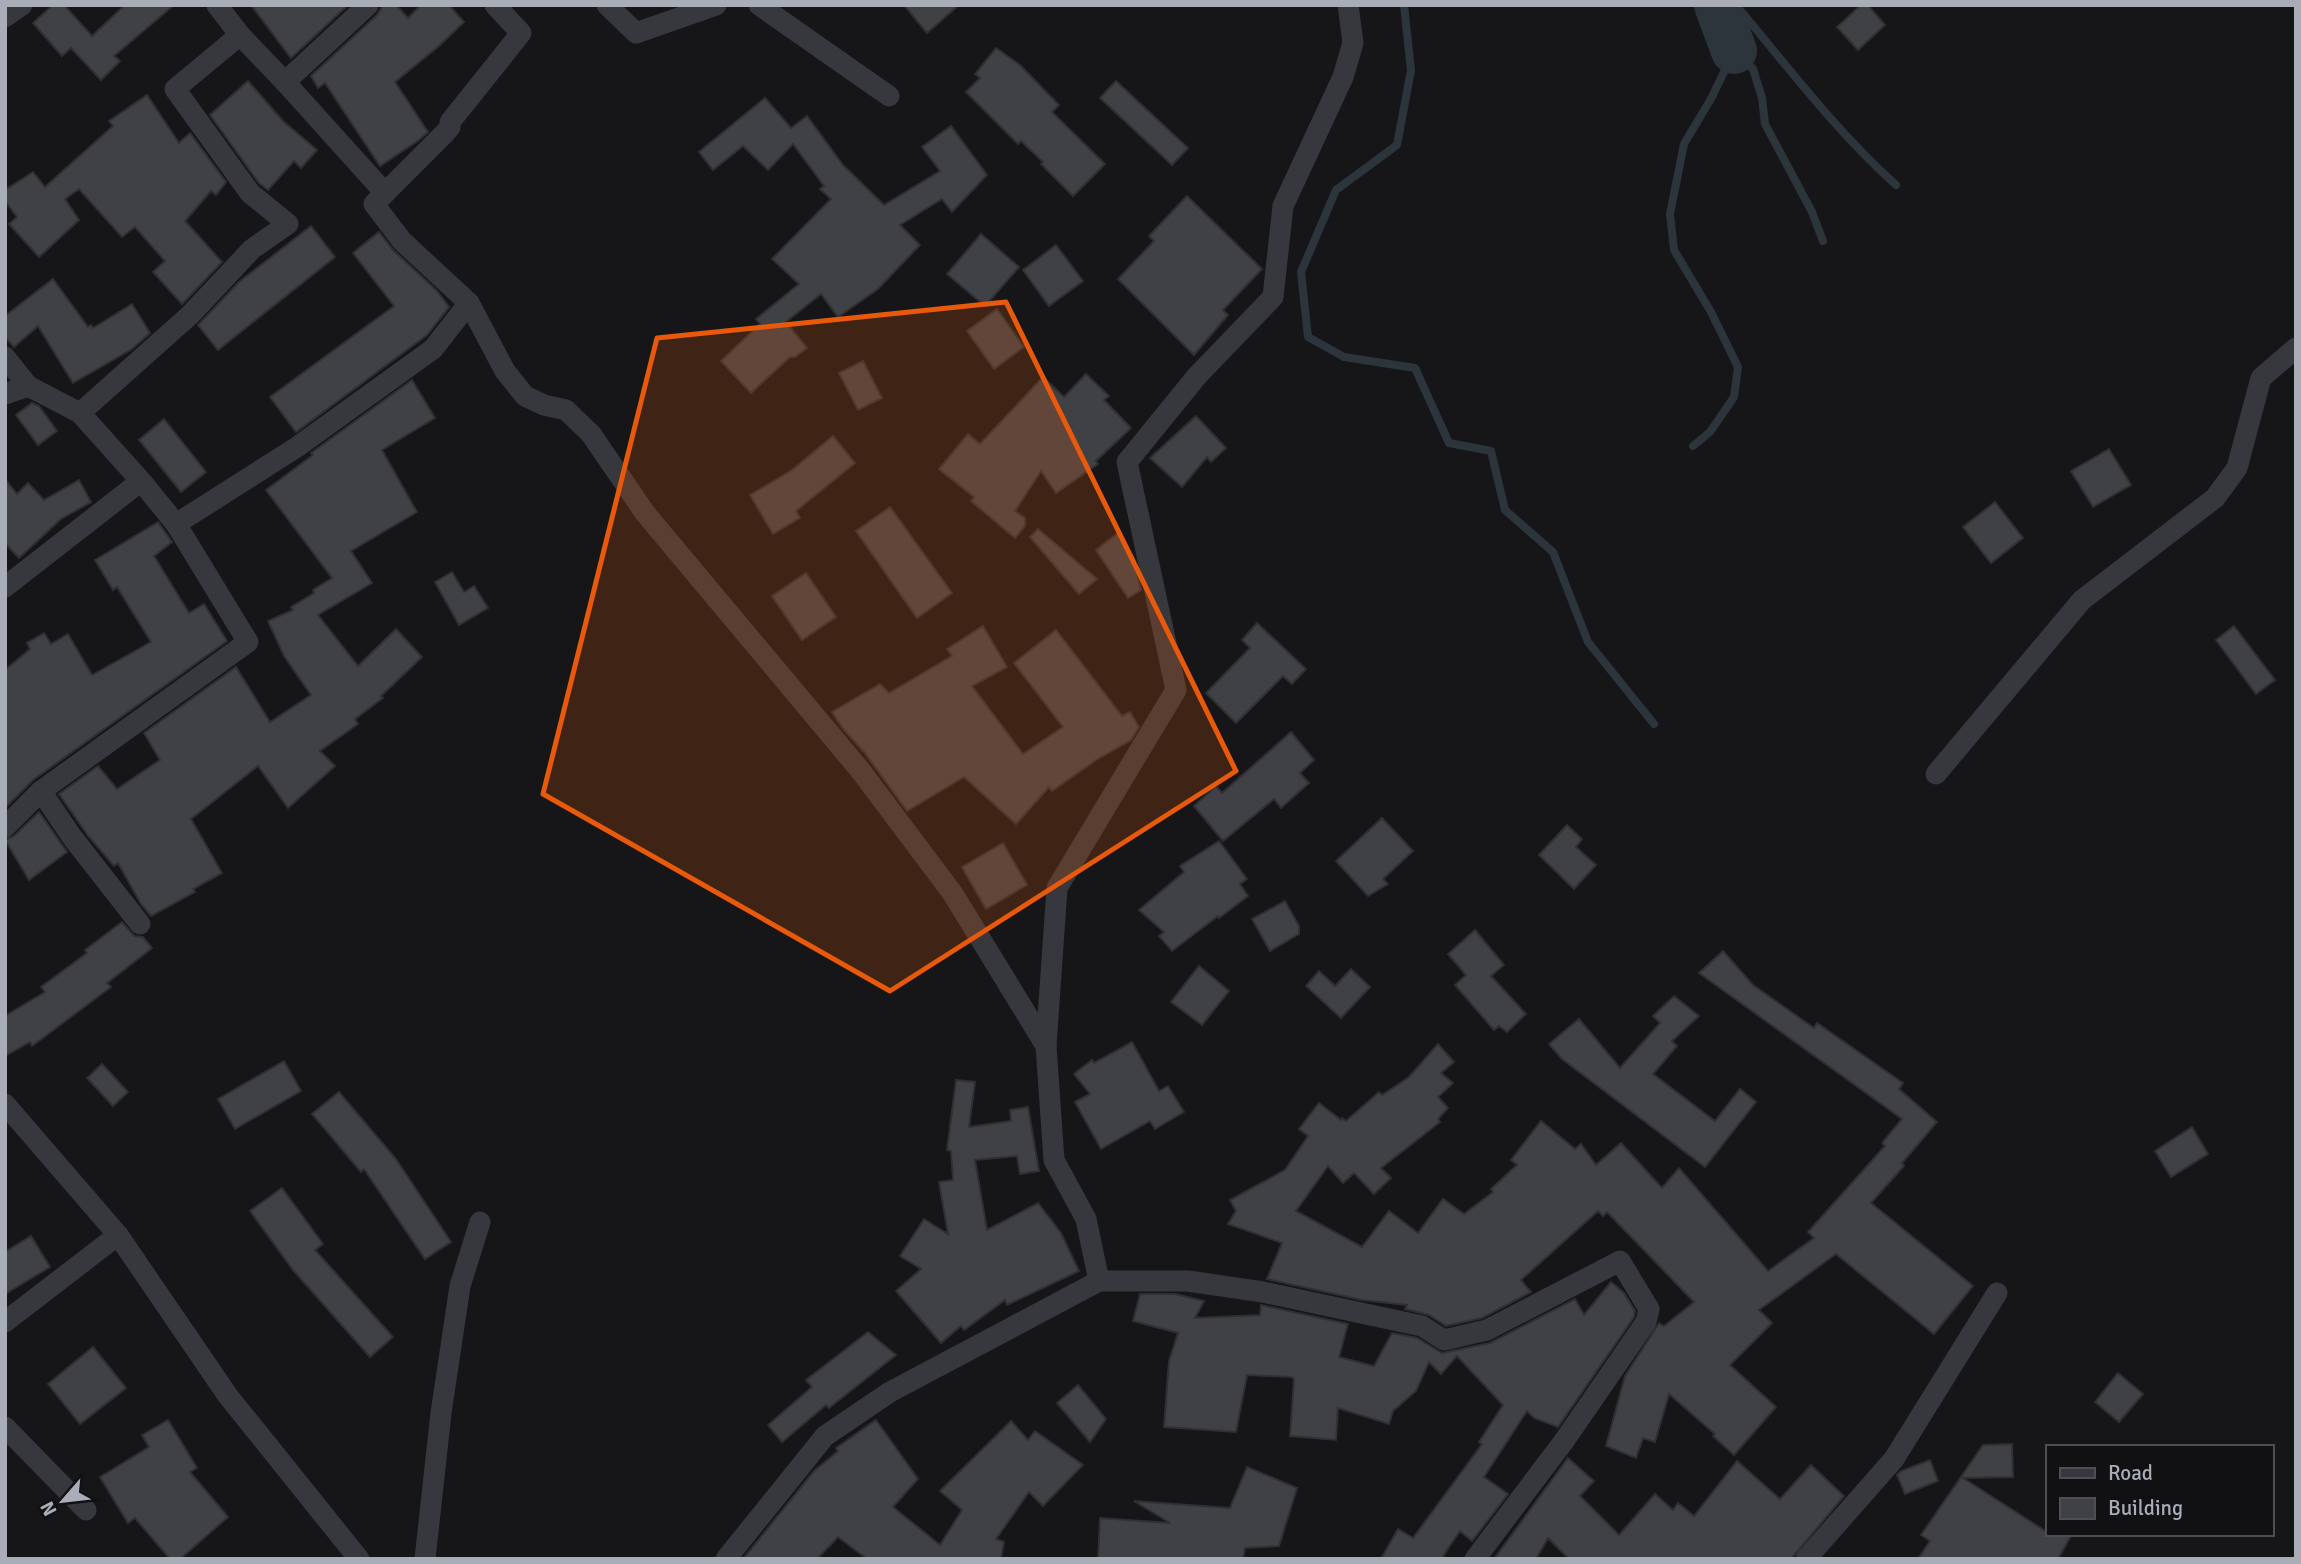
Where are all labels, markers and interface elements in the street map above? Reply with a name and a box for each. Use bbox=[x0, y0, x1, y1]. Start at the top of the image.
legend bbox=[2046, 1445, 2273, 1536]
text: Road bbox=[2108, 1460, 2153, 1486]
north arrow bbox=[28, 1466, 98, 1536]
text: Building bbox=[2108, 1495, 2183, 1521]
text: N bbox=[35, 1497, 63, 1520]

